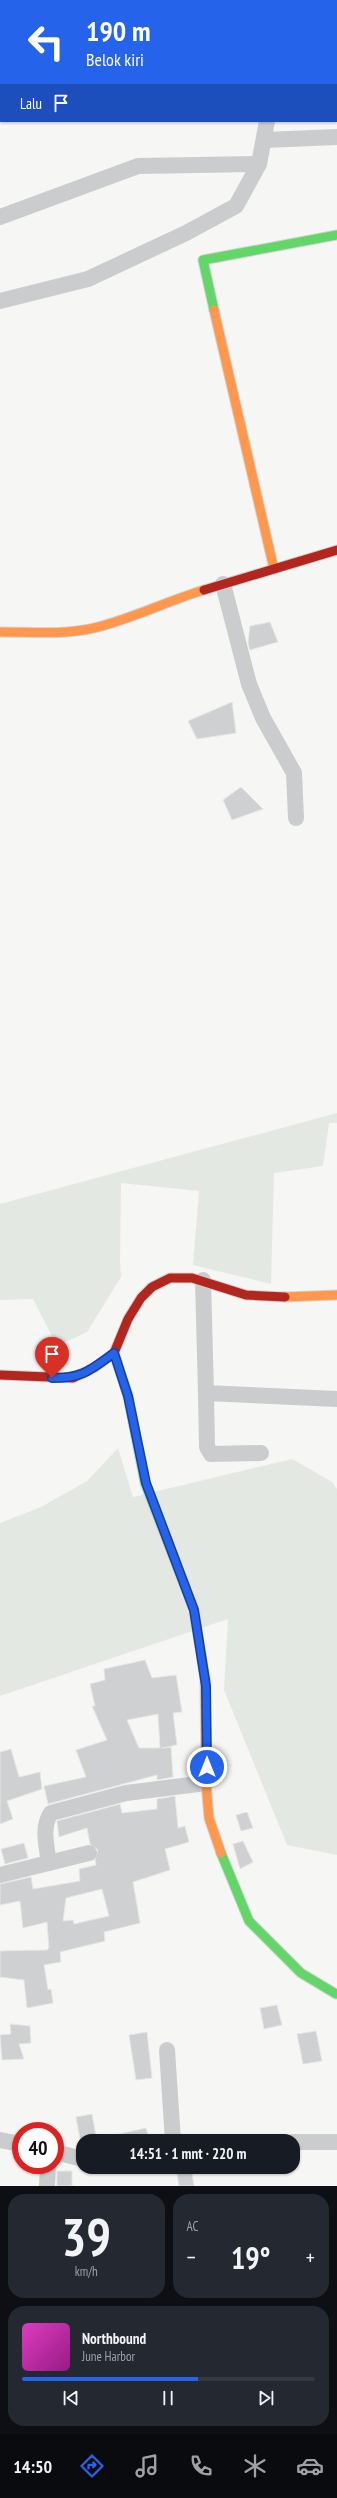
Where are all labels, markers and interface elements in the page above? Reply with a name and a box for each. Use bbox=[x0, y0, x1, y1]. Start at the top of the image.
text: 190 m bbox=[86, 12, 150, 49]
icon: left bbox=[20, 16, 72, 68]
text: Belok kiri bbox=[86, 48, 144, 71]
icon: arrive bbox=[50, 92, 72, 114]
text: Lalu bbox=[20, 94, 42, 113]
pin bbox=[35, 1337, 69, 1378]
icon: arrive bbox=[41, 1343, 63, 1365]
position arrow bbox=[186, 1746, 228, 1788]
speed limit sign: 40 bbox=[12, 2122, 64, 2174]
text: 14:51 · 1 mnt · 220 m bbox=[130, 2144, 246, 2163]
text: 39 bbox=[61, 2203, 111, 2270]
text: AC bbox=[187, 2218, 198, 2235]
text: 19° bbox=[231, 2238, 271, 2277]
text: − bbox=[187, 2243, 196, 2271]
text: + bbox=[306, 2243, 315, 2271]
text: km/h bbox=[75, 2263, 98, 2280]
text: Northbound bbox=[82, 2329, 146, 2348]
text: June Harbor bbox=[82, 2348, 135, 2365]
icon: previous bbox=[60, 2387, 82, 2409]
icon: pause bbox=[157, 2387, 179, 2409]
icon: next bbox=[255, 2387, 277, 2409]
icon: directions bbox=[78, 2452, 106, 2480]
icon: music bbox=[133, 2452, 161, 2480]
icon: phone bbox=[187, 2452, 215, 2480]
icon: climate bbox=[241, 2452, 269, 2480]
icon: car bbox=[296, 2452, 324, 2480]
text: 14:50 bbox=[13, 2455, 52, 2478]

